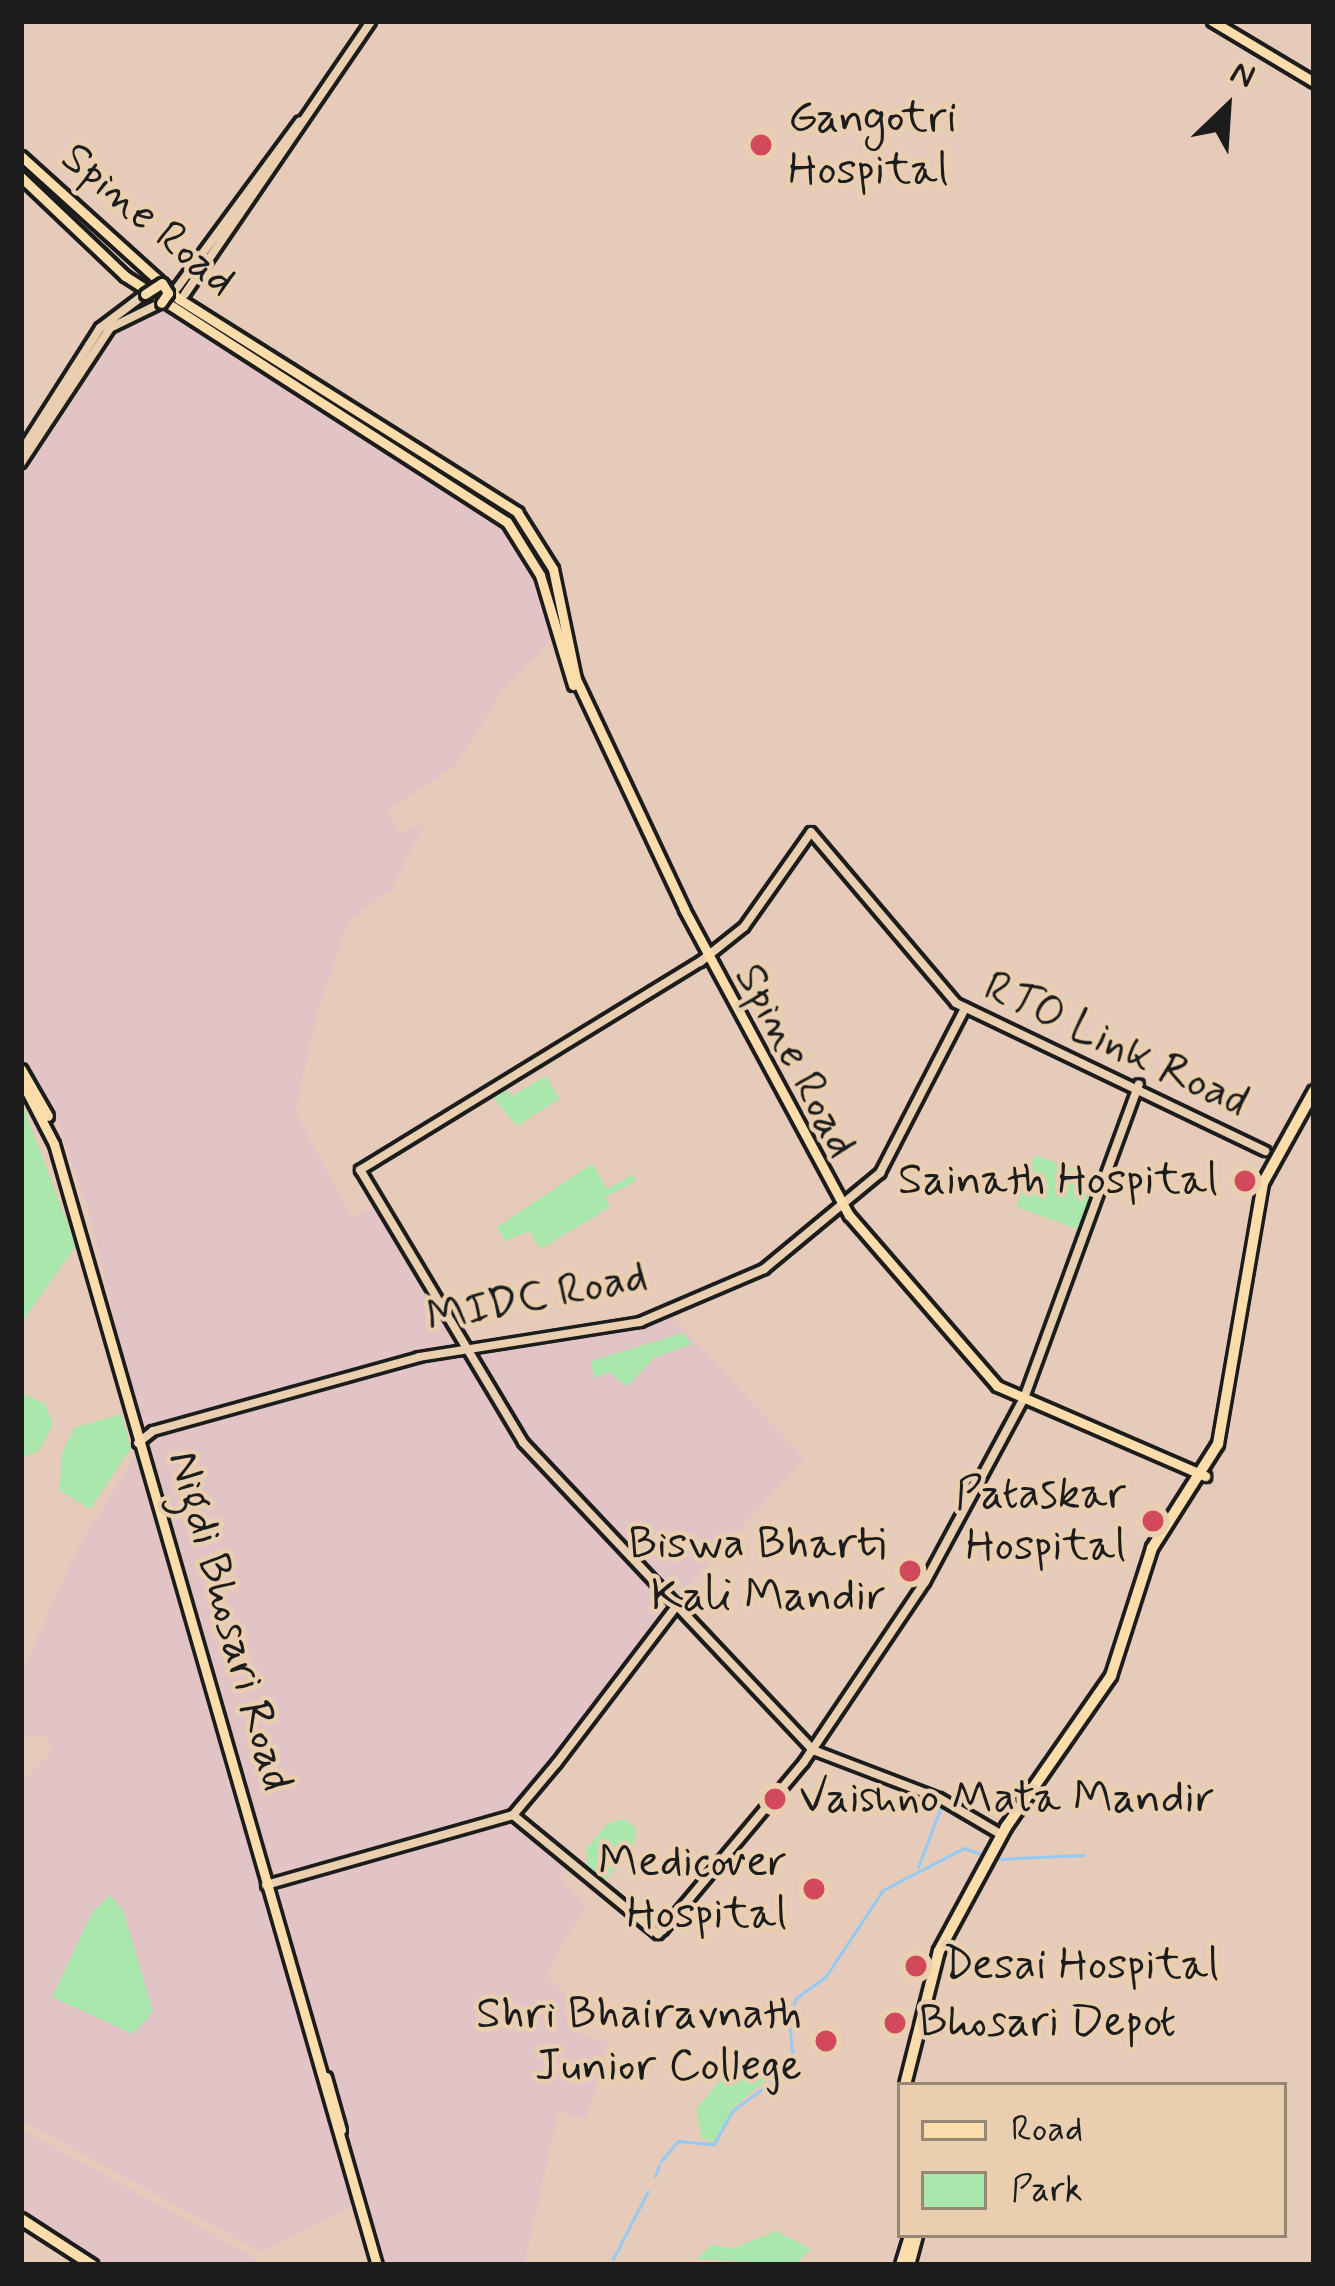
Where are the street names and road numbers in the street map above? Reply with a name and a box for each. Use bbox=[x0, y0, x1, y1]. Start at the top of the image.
street label: Spine Road bbox=[49, 131, 247, 309]
street label: Spine Road bbox=[721, 954, 869, 1168]
street label: RTO Link Road bbox=[976, 961, 1256, 1129]
street label: MIDC Road bbox=[422, 1250, 652, 1346]
street label: Nigdi Bhosari Road bbox=[155, 1446, 303, 1796]

